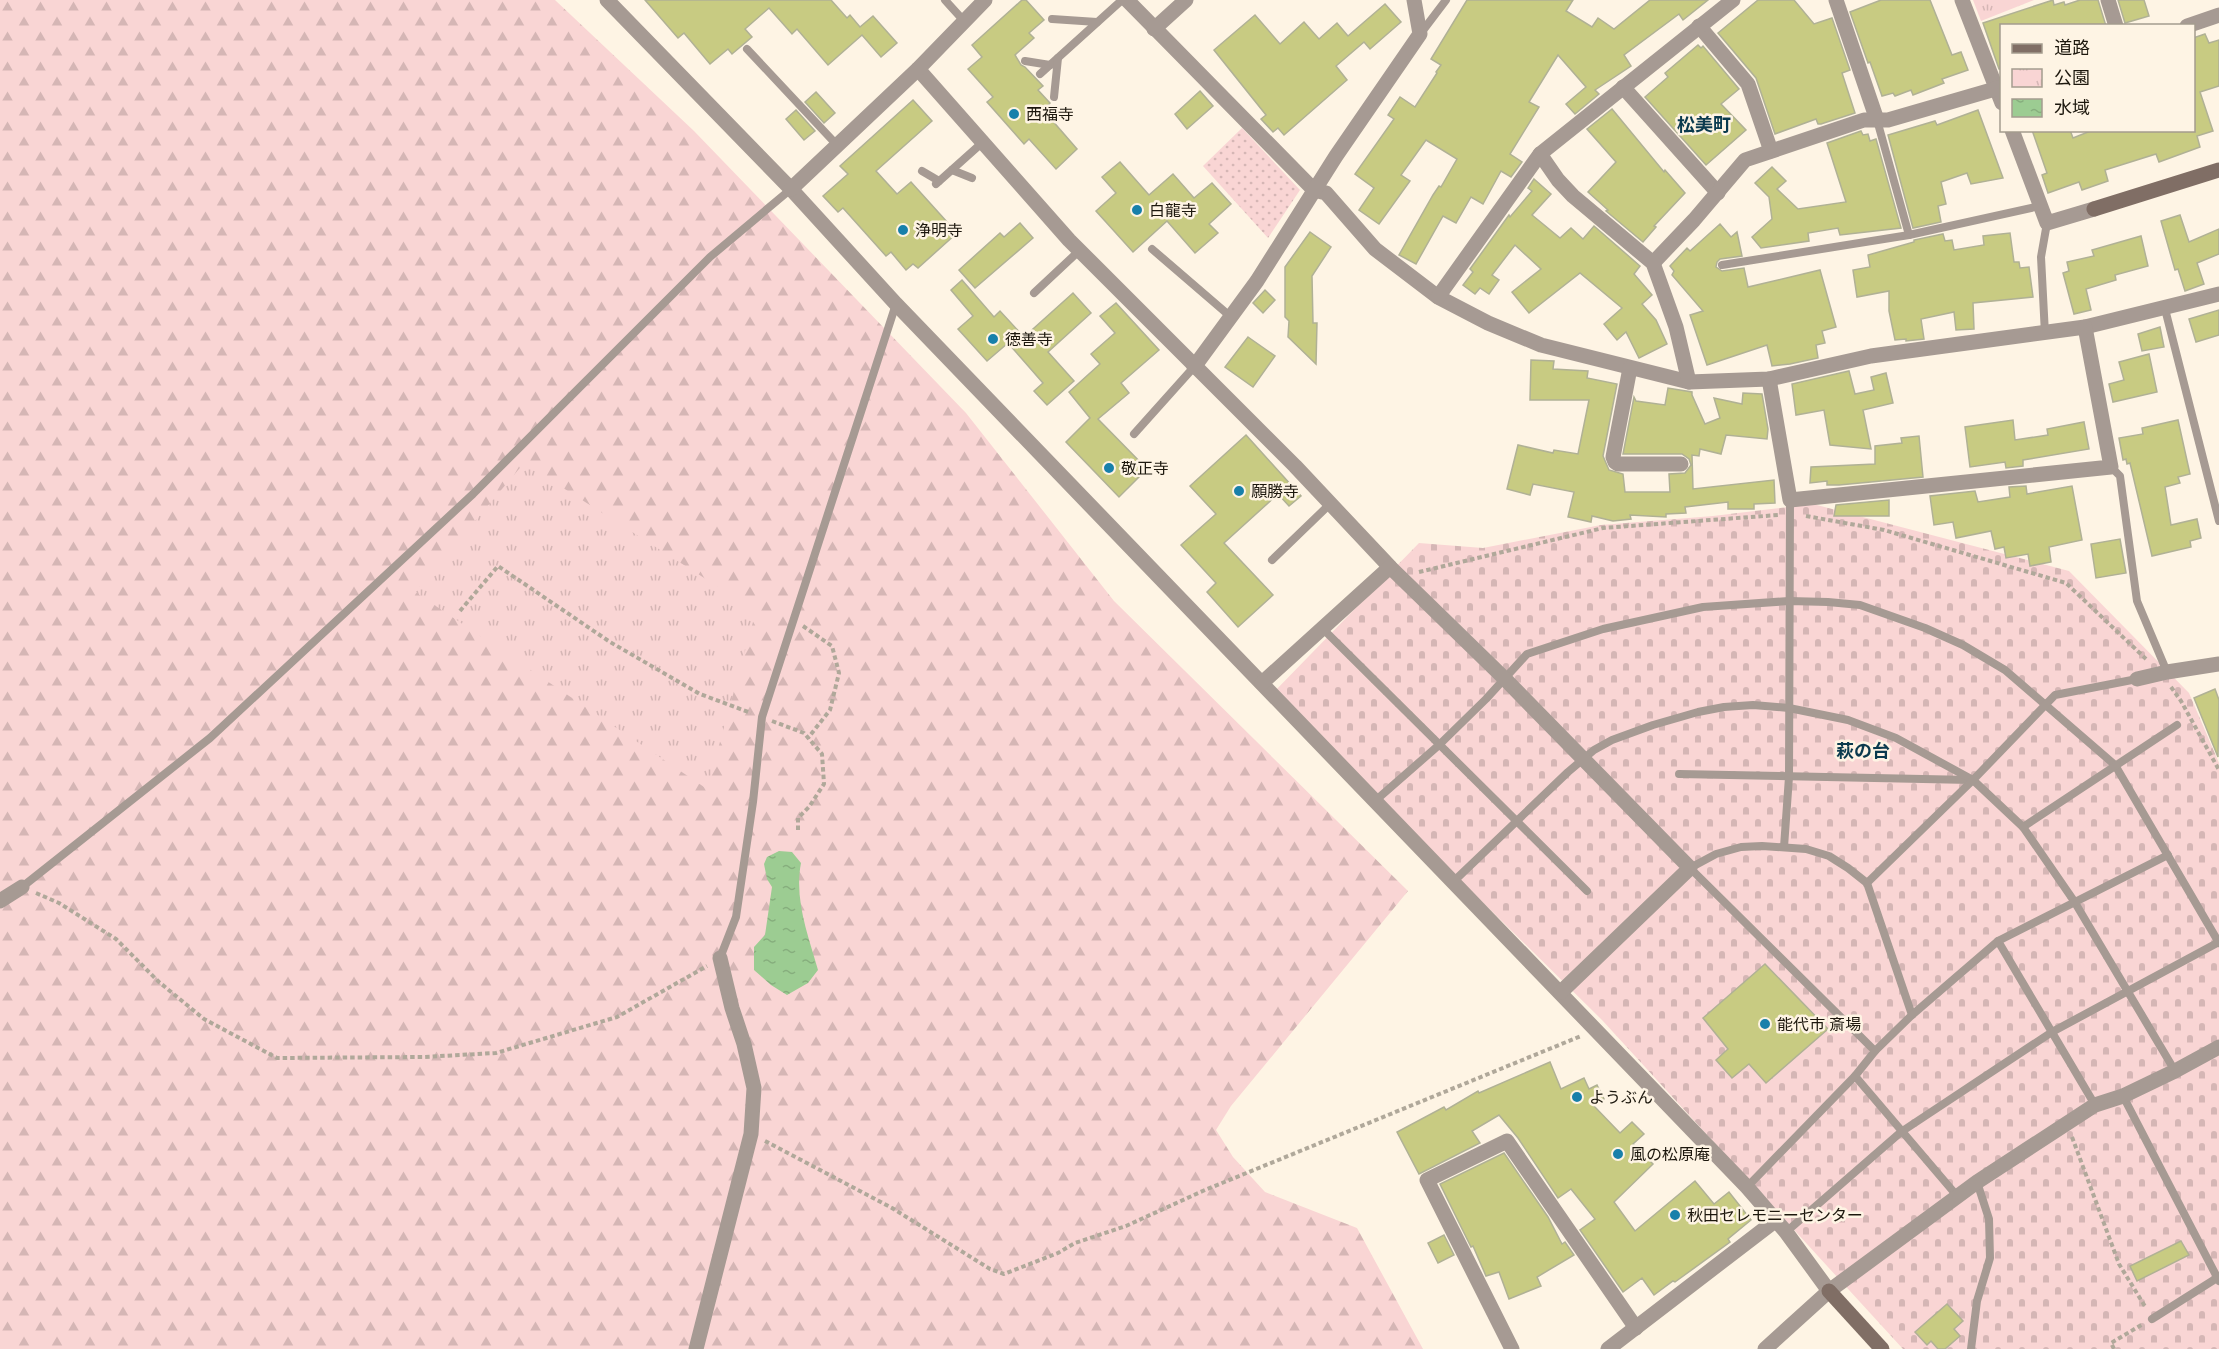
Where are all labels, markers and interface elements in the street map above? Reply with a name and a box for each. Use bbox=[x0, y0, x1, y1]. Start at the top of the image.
legend bbox=[2000, 24, 2195, 132]
text: 道路 bbox=[2054, 36, 2090, 59]
text: 公園 bbox=[2054, 66, 2090, 89]
text: 水域 bbox=[2054, 96, 2090, 119]
place label: 西福寺 bbox=[1026, 104, 1074, 124]
marker: 西福寺 bbox=[1007, 107, 1021, 121]
district label: 松美町 bbox=[1677, 113, 1731, 136]
place label: 白龍寺 bbox=[1149, 200, 1197, 220]
marker: 白龍寺 bbox=[1130, 203, 1144, 217]
place label: 浄明寺 bbox=[915, 220, 963, 240]
marker: 浄明寺 bbox=[896, 223, 910, 237]
place label: 徳善寺 bbox=[1005, 329, 1053, 349]
marker: 徳善寺 bbox=[986, 332, 1000, 346]
place label: 敬正寺 bbox=[1121, 458, 1169, 478]
marker: 敬正寺 bbox=[1102, 461, 1116, 475]
place label: 願勝寺 bbox=[1251, 481, 1299, 501]
marker: 願勝寺 bbox=[1232, 484, 1246, 498]
district label: 萩の台 bbox=[1836, 739, 1890, 762]
place label: 能代市 斎場 bbox=[1777, 1014, 1861, 1034]
marker: 能代市 斎場 bbox=[1758, 1017, 1772, 1031]
place label: ようぶん bbox=[1589, 1087, 1653, 1107]
marker: ようぶん bbox=[1570, 1090, 1584, 1104]
place label: 風の松原庵 bbox=[1630, 1144, 1710, 1164]
marker: 風の松原庵 bbox=[1611, 1147, 1625, 1161]
place label: 秋田セレモニーセンター bbox=[1687, 1205, 1863, 1225]
marker: 秋田セレモニーセンター bbox=[1668, 1208, 1682, 1222]

